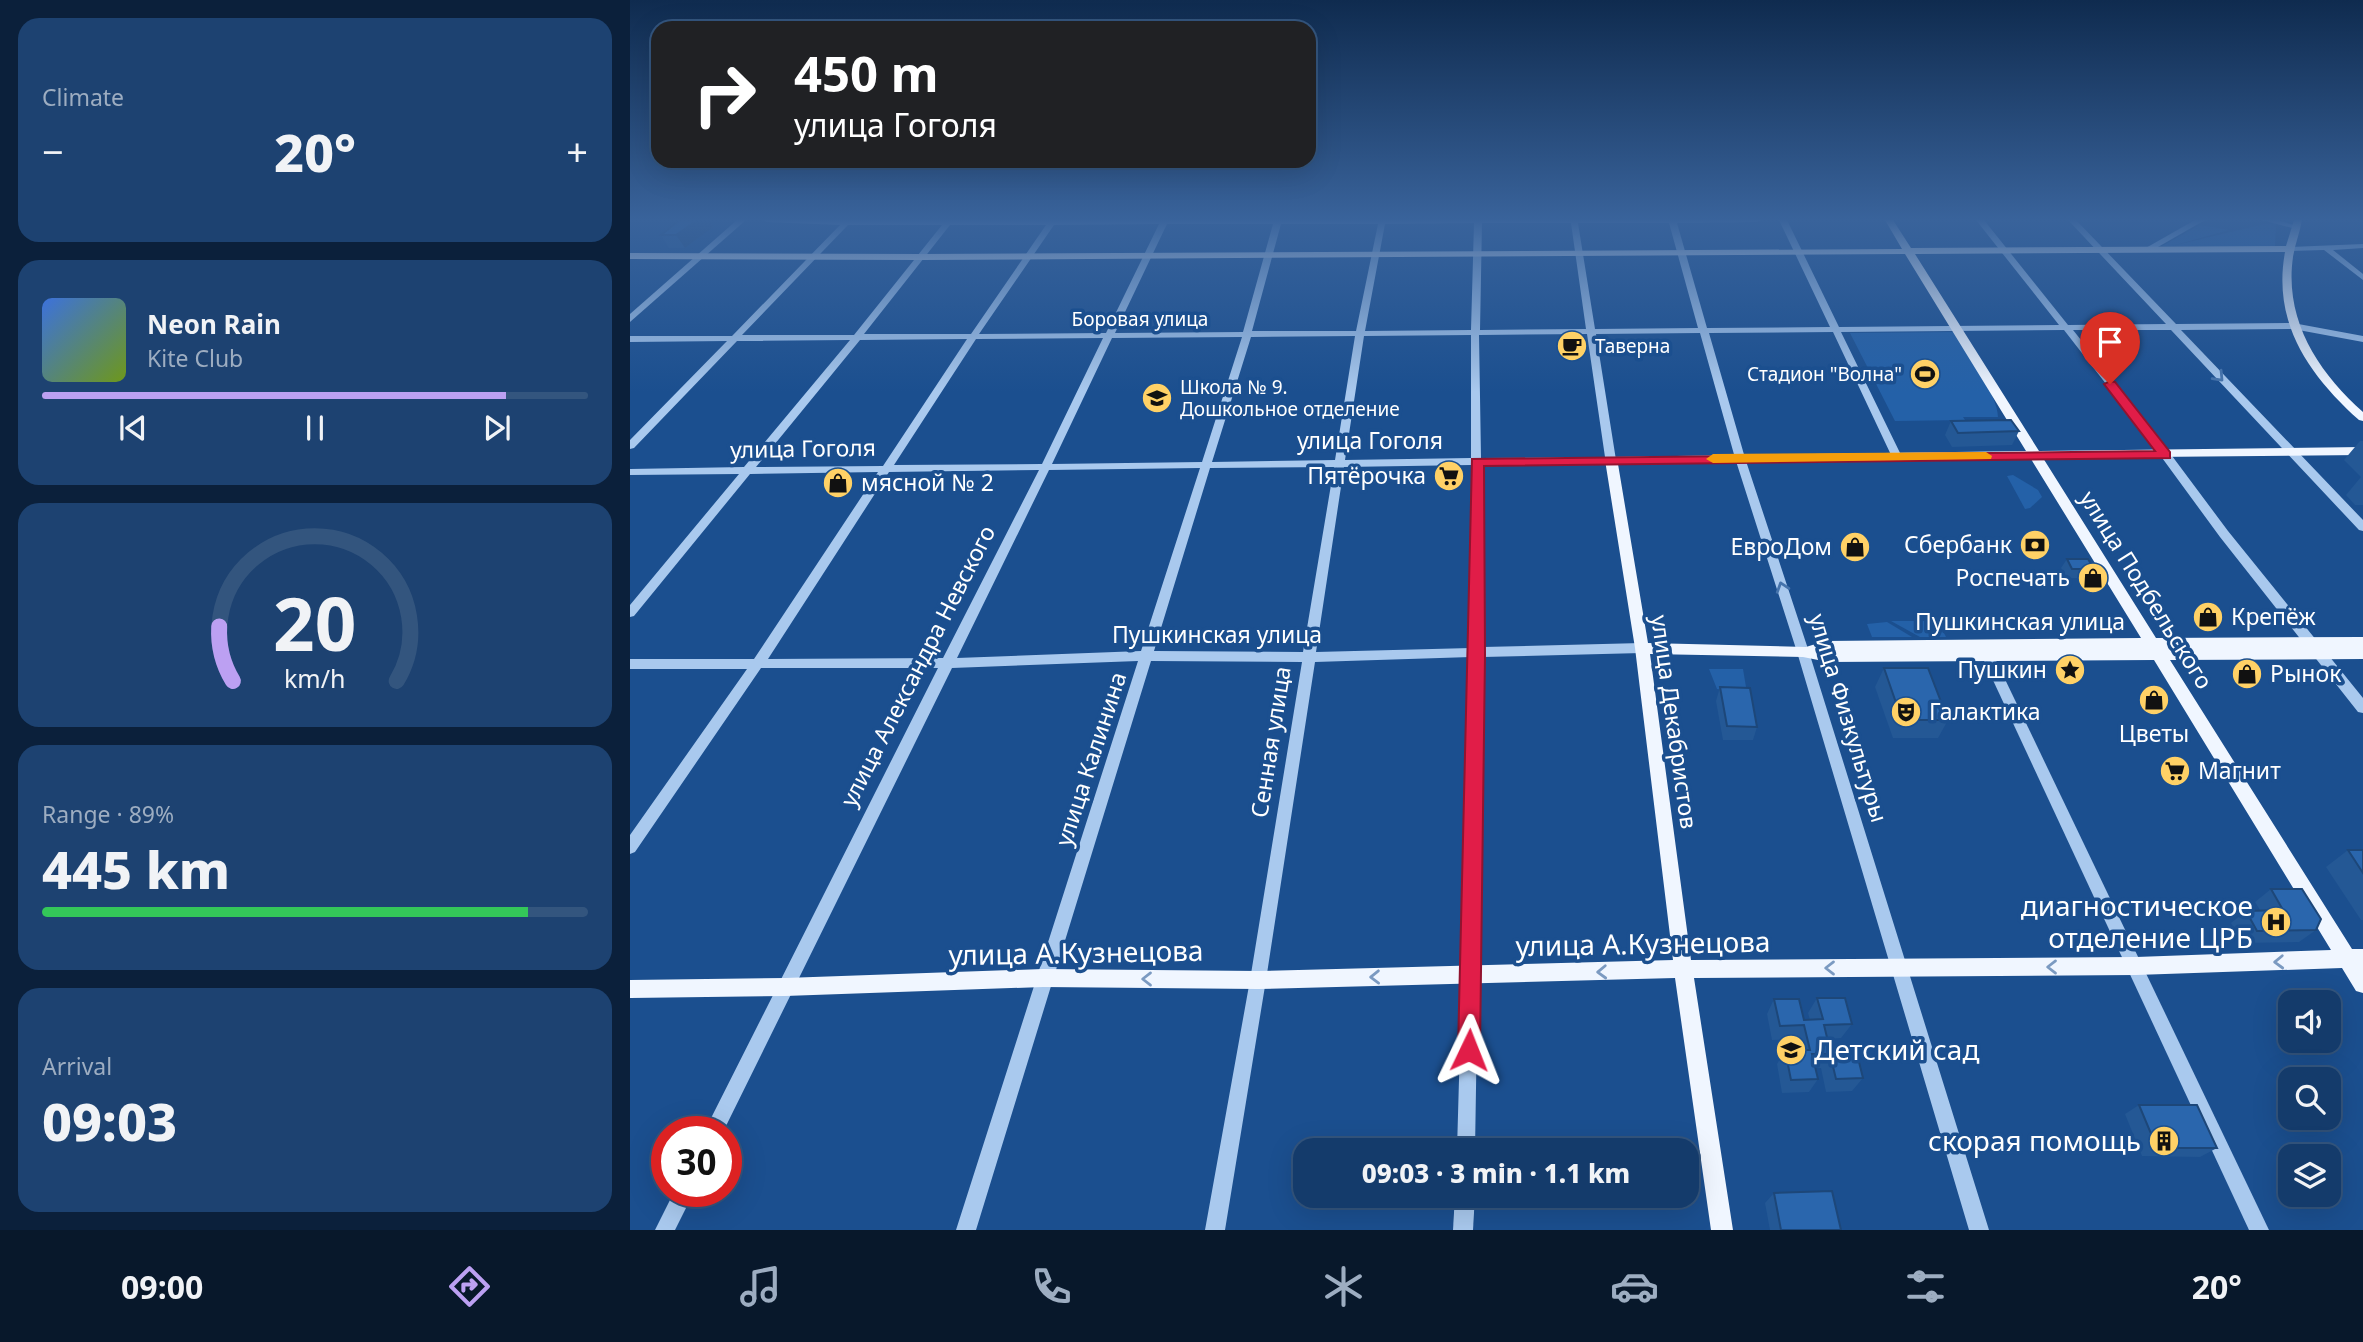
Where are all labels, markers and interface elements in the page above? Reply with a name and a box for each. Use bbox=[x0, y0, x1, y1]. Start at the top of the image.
text: 450 m bbox=[794, 40, 939, 106]
icon: right bbox=[679, 49, 770, 140]
text: Climate bbox=[42, 81, 124, 113]
text: улица Гоголя bbox=[794, 103, 997, 146]
text: 20° bbox=[274, 116, 356, 187]
text: − bbox=[42, 125, 64, 177]
text: + bbox=[566, 125, 588, 177]
text: Neon Rain bbox=[147, 306, 281, 342]
street label: Боровая улица bbox=[1072, 306, 1208, 332]
pin bbox=[2080, 312, 2140, 384]
icon: arrive bbox=[2091, 323, 2129, 361]
cafe icon: Таверна bbox=[1555, 329, 1589, 363]
place label: Таверна bbox=[1595, 333, 1670, 359]
text: Kite Club bbox=[147, 342, 243, 374]
sports icon: Стадион "Волна" bbox=[1908, 357, 1942, 391]
place label: Стадион "Волна" bbox=[1747, 361, 1902, 387]
one-way arrow bbox=[2211, 369, 2224, 382]
place label: Школа № 9. Дошкольное отделение bbox=[1180, 374, 1400, 422]
school or university icon: Школа № 9. Дошкольное отделение bbox=[1140, 381, 1174, 415]
icon: previous bbox=[114, 409, 152, 447]
icon: pause bbox=[296, 409, 334, 447]
icon: next bbox=[478, 409, 516, 447]
street label: улица Гоголя bbox=[1297, 424, 1443, 456]
street label: улица Гоголя bbox=[730, 431, 876, 465]
place label: Пятёрочка bbox=[1307, 459, 1426, 491]
supermarket icon: Пятёрочка bbox=[1432, 459, 1466, 493]
shop icon: мясной № 2 bbox=[821, 466, 855, 500]
place label: мясной № 2 bbox=[861, 466, 994, 498]
street label: улица Подбельского bbox=[2073, 484, 2221, 695]
street label: улица Александра Невского bbox=[832, 519, 1002, 812]
place label: Сбербанк bbox=[1904, 528, 2013, 560]
bank icon: Сбербанк bbox=[2018, 528, 2052, 562]
place label: ЕвроДом bbox=[1731, 530, 1832, 562]
shop icon: ЕвроДом bbox=[1838, 530, 1872, 564]
place label: Роспечать bbox=[1956, 561, 2070, 593]
shop icon: Роспечать bbox=[2076, 561, 2110, 595]
text: 20 bbox=[273, 573, 357, 672]
one-way arrow bbox=[1776, 581, 1790, 594]
shop icon: Крепёж bbox=[2191, 600, 2225, 634]
place label: Крепёж bbox=[2231, 600, 2316, 632]
street label: Пушкинская улица bbox=[1915, 605, 2125, 637]
street label: улица Физкультуры bbox=[1802, 609, 1896, 826]
street label: улица Декабристов bbox=[1644, 613, 1706, 831]
street label: Пушкинская улица bbox=[1112, 618, 1322, 650]
place label: Пушкин bbox=[1957, 653, 2047, 685]
place icon: Пушкин bbox=[2053, 653, 2087, 687]
shop icon: Рынок bbox=[2230, 657, 2264, 691]
place label: Рынок bbox=[2270, 657, 2342, 689]
text: km/h bbox=[284, 661, 346, 695]
street label: Сенная улица bbox=[1242, 664, 1298, 820]
street label: улица Калинина bbox=[1047, 668, 1133, 850]
shop icon: Цветы bbox=[2137, 683, 2171, 717]
theatre icon: Галактика bbox=[1889, 695, 1923, 729]
place label: Галактика bbox=[1929, 695, 2041, 727]
place label: Цветы bbox=[2119, 717, 2189, 749]
supermarket icon: Магнит bbox=[2158, 754, 2192, 788]
place label: Магнит bbox=[2198, 754, 2281, 786]
text: Range · 89% bbox=[42, 798, 174, 830]
text: 445 km bbox=[42, 833, 230, 904]
place label: диагностическое отделение ЦРБ bbox=[2021, 886, 2253, 956]
hospital icon: диагностическое отделение ЦРБ bbox=[2259, 905, 2293, 939]
street label: улица А.Кузнецова bbox=[1515, 922, 1771, 964]
street label: улица А.Кузнецова bbox=[948, 931, 1204, 973]
one-way arrow bbox=[2273, 954, 2284, 969]
one-way arrow bbox=[2046, 959, 2057, 975]
one-way arrow bbox=[1824, 960, 1834, 976]
one-way arrow bbox=[1596, 964, 1607, 979]
one-way arrow bbox=[1369, 970, 1380, 985]
one-way arrow bbox=[1141, 971, 1152, 987]
map controls bbox=[2278, 990, 2341, 1207]
button: sound bbox=[2278, 990, 2341, 1053]
position arrow bbox=[1432, 1013, 1506, 1087]
place label: Детский сад bbox=[1814, 1030, 1979, 1068]
school or university icon: Детский сад bbox=[1774, 1033, 1808, 1067]
text: Arrival bbox=[42, 1050, 112, 1082]
button: search bbox=[2278, 1067, 2341, 1130]
text: 09:03 bbox=[42, 1085, 177, 1156]
speed limit sign: 30 bbox=[651, 1116, 742, 1207]
place label: скорая помощь bbox=[1928, 1121, 2141, 1159]
building icon: скорая помощь bbox=[2147, 1124, 2181, 1158]
button: layers bbox=[2278, 1144, 2341, 1207]
text: 09:03 · 3 min · 1.1 km bbox=[1362, 1155, 1630, 1191]
icon: directions bbox=[445, 1262, 494, 1311]
icon: music bbox=[736, 1262, 785, 1311]
icon: phone bbox=[1027, 1262, 1076, 1311]
icon: climate bbox=[1319, 1262, 1368, 1311]
icon: car bbox=[1610, 1262, 1659, 1311]
icon: filters bbox=[1901, 1262, 1950, 1311]
text: 09:00 bbox=[121, 1265, 203, 1308]
text: 20° bbox=[2192, 1265, 2242, 1308]

